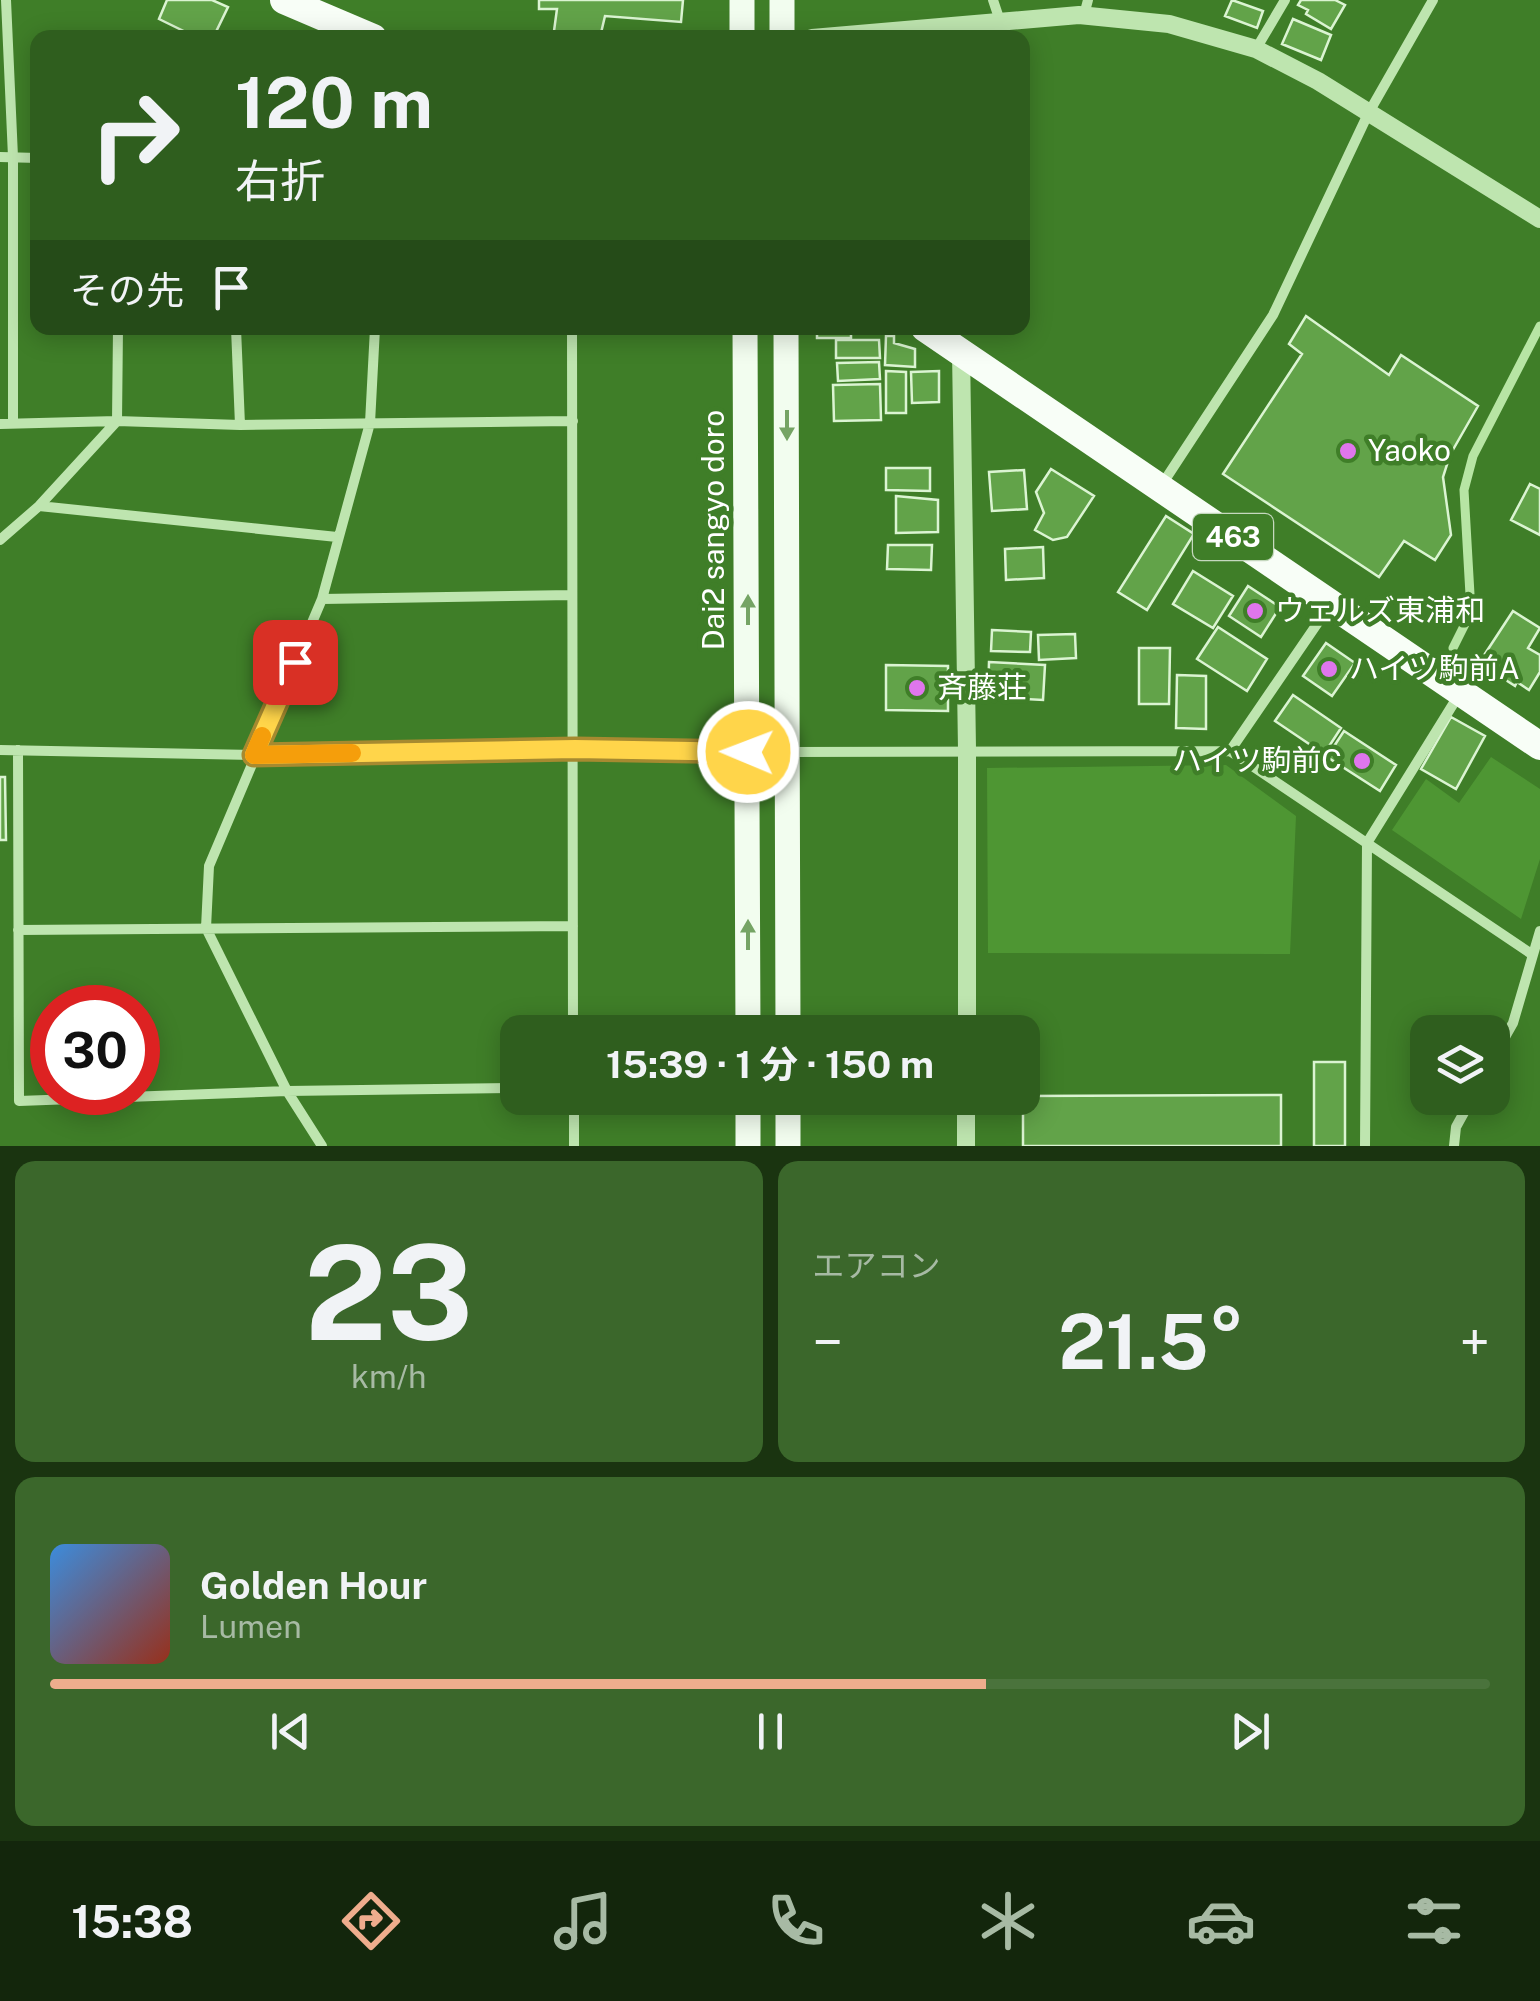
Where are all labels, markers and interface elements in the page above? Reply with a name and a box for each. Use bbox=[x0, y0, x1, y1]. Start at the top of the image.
text: 120 m bbox=[235, 61, 433, 144]
icon: right bbox=[70, 70, 200, 200]
text: 右折 bbox=[235, 154, 325, 207]
icon: arrive bbox=[204, 260, 259, 315]
text: その先 bbox=[70, 268, 184, 313]
one-way arrow bbox=[779, 409, 795, 441]
street label: Dai2 sangyo doro bbox=[695, 410, 731, 650]
place label: Yaoko bbox=[1368, 432, 1451, 468]
marker: Yaoko bbox=[1337, 440, 1359, 462]
road number: 463 bbox=[1193, 514, 1273, 560]
place label: ウェルズ東浦和 bbox=[1275, 592, 1485, 628]
one-way arrow bbox=[739, 594, 755, 626]
marker: ウェルズ東浦和 bbox=[1244, 600, 1266, 622]
pin bbox=[253, 620, 338, 705]
icon: arrive bbox=[268, 635, 323, 690]
place label: ハイツ駒前A bbox=[1349, 650, 1520, 686]
marker: ハイツ駒前A bbox=[1318, 658, 1340, 680]
place label: 斉藤荘 bbox=[937, 669, 1027, 705]
marker: 斉藤荘 bbox=[906, 677, 928, 699]
position arrow bbox=[696, 700, 800, 804]
place label: ハイツ駒前C bbox=[1172, 742, 1342, 778]
marker: ハイツ駒前C bbox=[1351, 750, 1373, 772]
one-way arrow bbox=[740, 919, 756, 951]
speed limit sign: 30 bbox=[30, 985, 160, 1115]
map controls bbox=[1410, 1015, 1510, 1115]
button: layers bbox=[1410, 1015, 1510, 1115]
text: 15:39 · 1 分 · 150 m bbox=[606, 1042, 934, 1087]
text: 23 bbox=[304, 1217, 473, 1369]
text: エアコン bbox=[813, 1247, 941, 1284]
text: 21.5° bbox=[1058, 1298, 1244, 1386]
text: − bbox=[813, 1310, 843, 1374]
text: + bbox=[1460, 1310, 1490, 1374]
text: km/h bbox=[351, 1358, 426, 1395]
text: Golden Hour bbox=[200, 1563, 427, 1608]
text: Lumen bbox=[200, 1608, 302, 1645]
icon: previous bbox=[263, 1704, 318, 1759]
icon: pause bbox=[743, 1704, 798, 1759]
icon: next bbox=[1223, 1704, 1278, 1759]
icon: directions bbox=[336, 1886, 406, 1956]
icon: music bbox=[548, 1886, 618, 1956]
icon: phone bbox=[761, 1886, 831, 1956]
icon: climate bbox=[973, 1886, 1043, 1956]
icon: car bbox=[1186, 1886, 1256, 1956]
icon: filters bbox=[1399, 1886, 1469, 1956]
text: 15:38 bbox=[71, 1895, 193, 1948]

